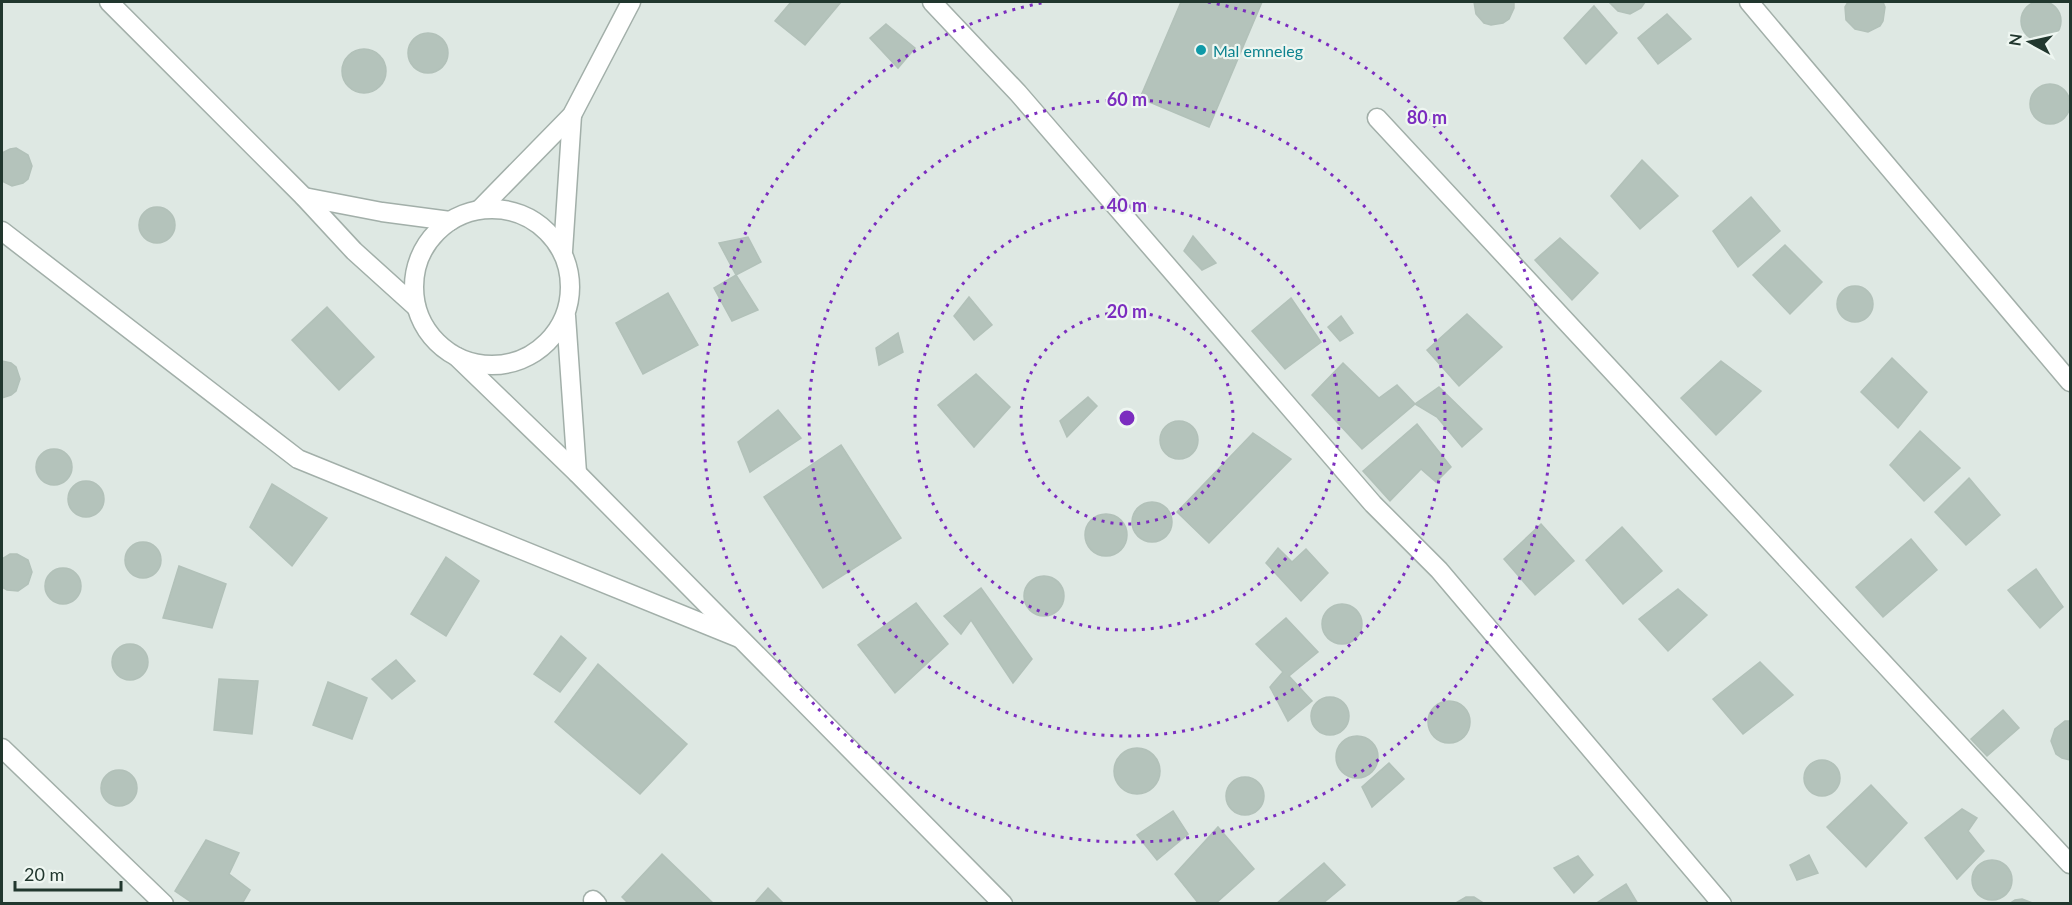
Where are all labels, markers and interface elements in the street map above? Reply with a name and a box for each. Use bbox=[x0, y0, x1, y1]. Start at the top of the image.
north arrow bbox=[2000, 12, 2060, 72]
text: N bbox=[2004, 32, 2025, 47]
place label: Mal emneleg bbox=[1213, 41, 1303, 60]
marker: Mal emneleg bbox=[1194, 43, 1208, 57]
text: 60 m bbox=[1107, 88, 1147, 110]
text: 80 m bbox=[1407, 106, 1447, 128]
text: 40 m bbox=[1107, 194, 1147, 216]
text: 20 m bbox=[1107, 300, 1147, 322]
centre of rings bbox=[1117, 408, 1137, 428]
scale bar bbox=[15, 854, 122, 892]
text: 20 m bbox=[24, 863, 64, 885]

